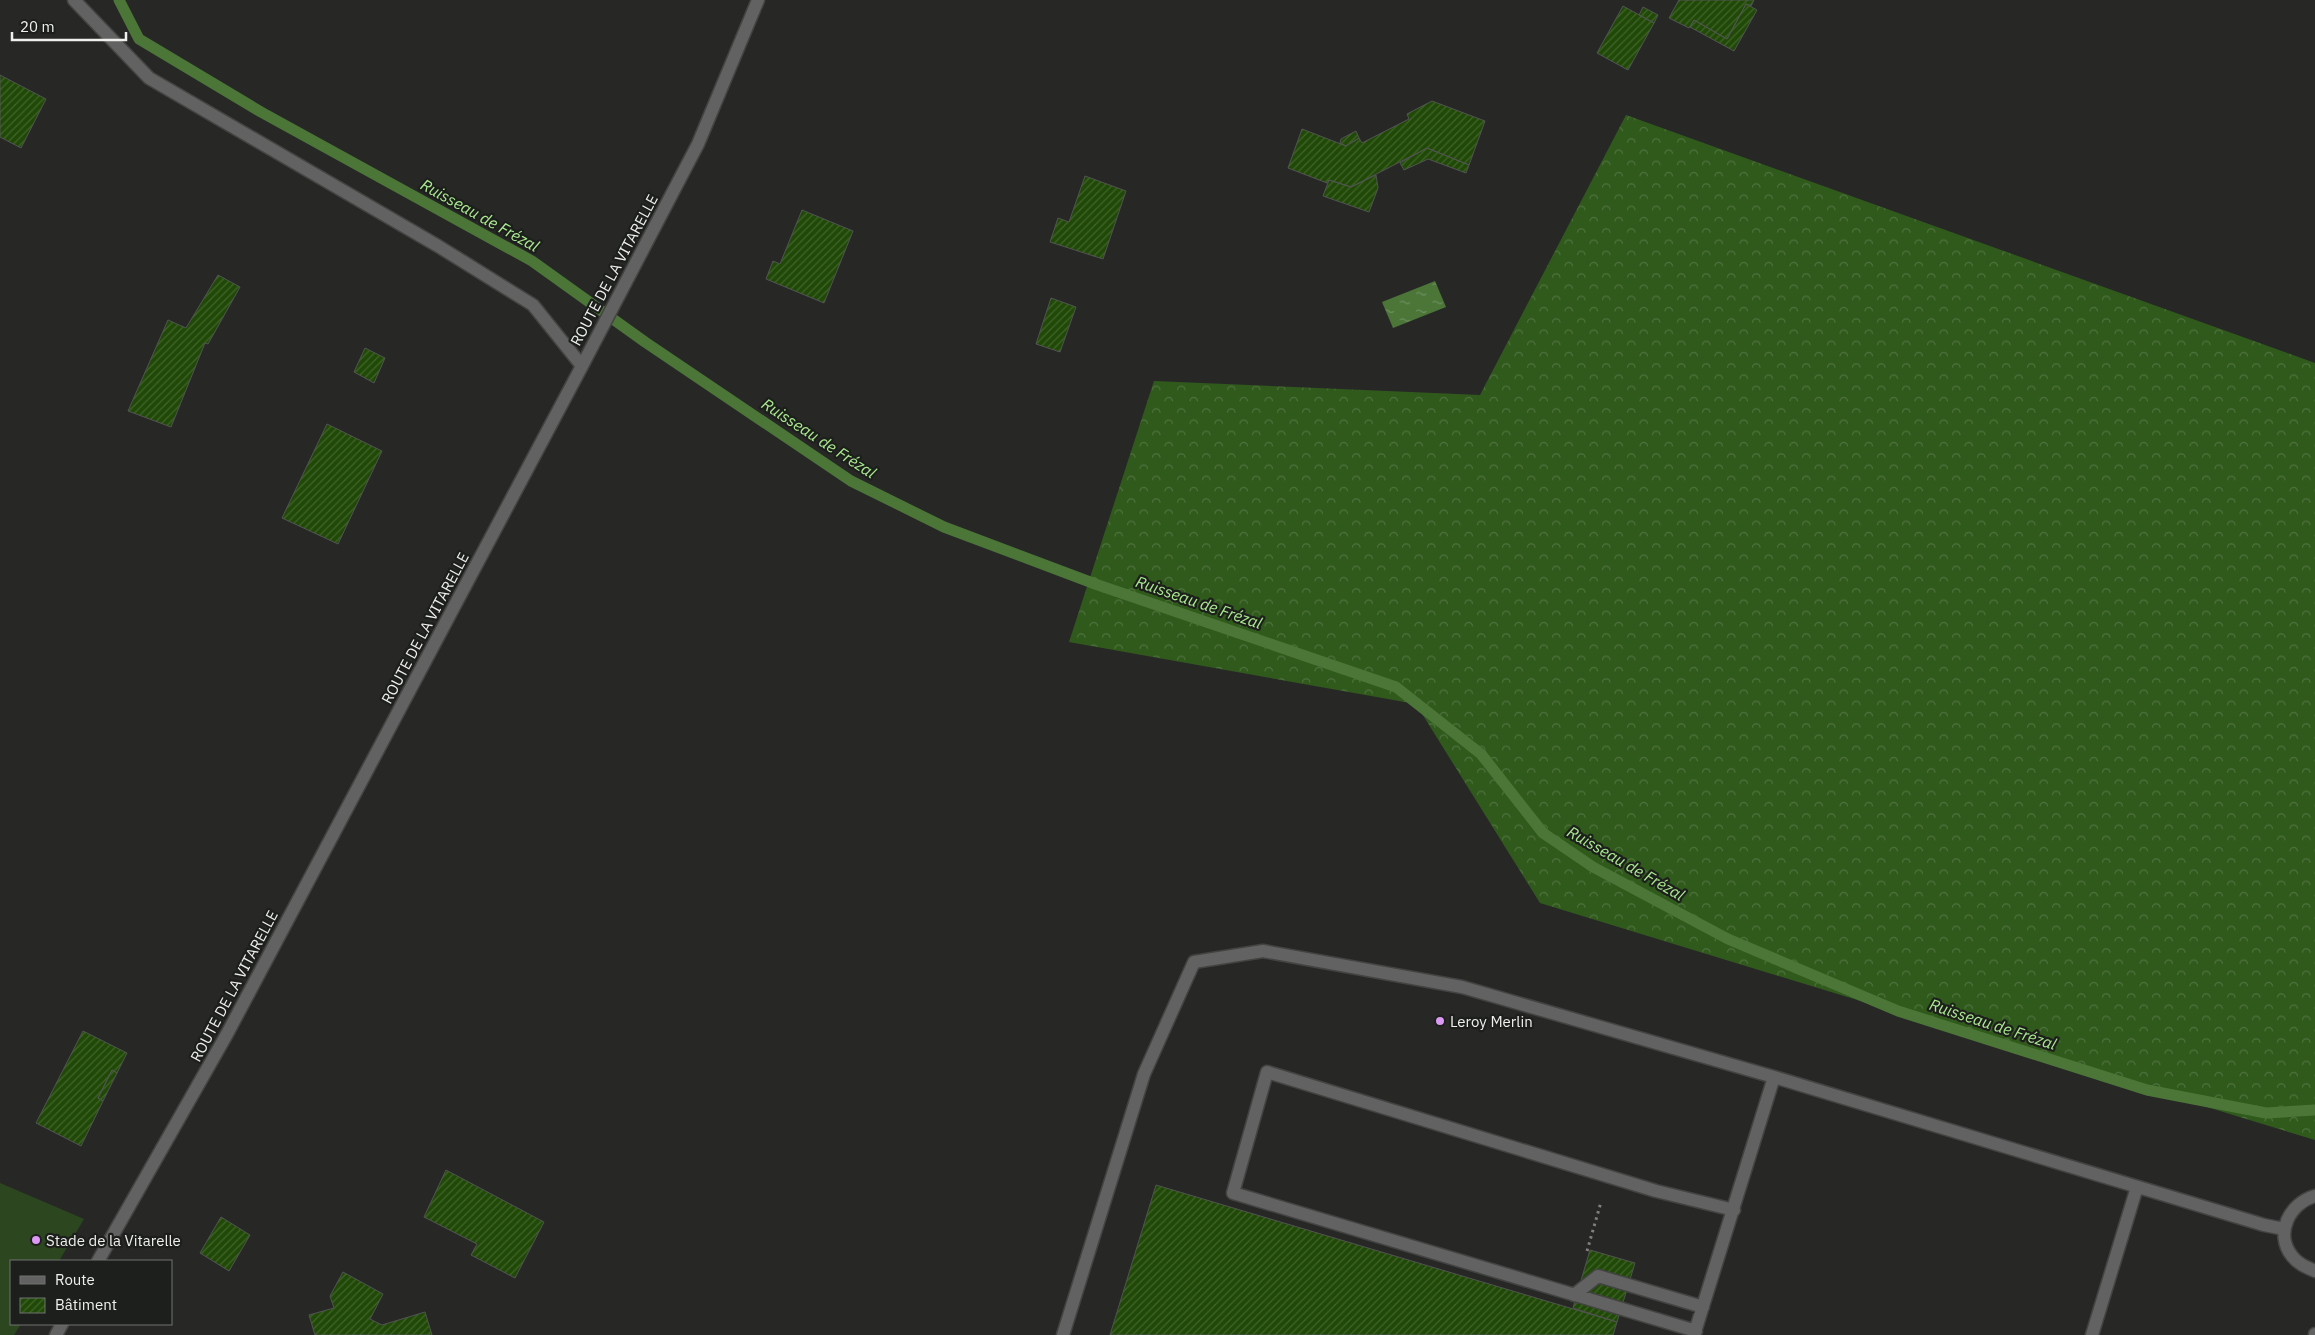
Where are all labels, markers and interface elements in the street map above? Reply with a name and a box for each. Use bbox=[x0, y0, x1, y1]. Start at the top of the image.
scale bar bbox=[12, 10, 126, 42]
text: 20 m bbox=[20, 17, 55, 36]
water label: Ruisseau de Frézal bbox=[417, 174, 543, 256]
street label: ROUTE DE LA VITARELLE bbox=[566, 191, 662, 349]
water label: Ruisseau de Frézal bbox=[758, 394, 881, 483]
street label: ROUTE DE LA VITARELLE bbox=[377, 549, 473, 707]
water label: Ruisseau de Frézal bbox=[1133, 571, 1265, 633]
water label: Ruisseau de Frézal bbox=[1564, 821, 1689, 905]
street label: ROUTE DE LA VITARELLE bbox=[186, 907, 282, 1065]
water label: Ruisseau de Frézal bbox=[1927, 994, 2060, 1054]
place label: Leroy Merlin bbox=[1450, 1012, 1533, 1031]
marker: Leroy Merlin bbox=[1434, 1015, 1446, 1027]
place label: Stade de la Vitarelle bbox=[46, 1231, 181, 1250]
marker: Stade de la Vitarelle bbox=[30, 1234, 42, 1246]
legend bbox=[10, 1260, 172, 1325]
text: Route bbox=[55, 1270, 95, 1289]
text: Bâtiment bbox=[55, 1295, 117, 1314]

